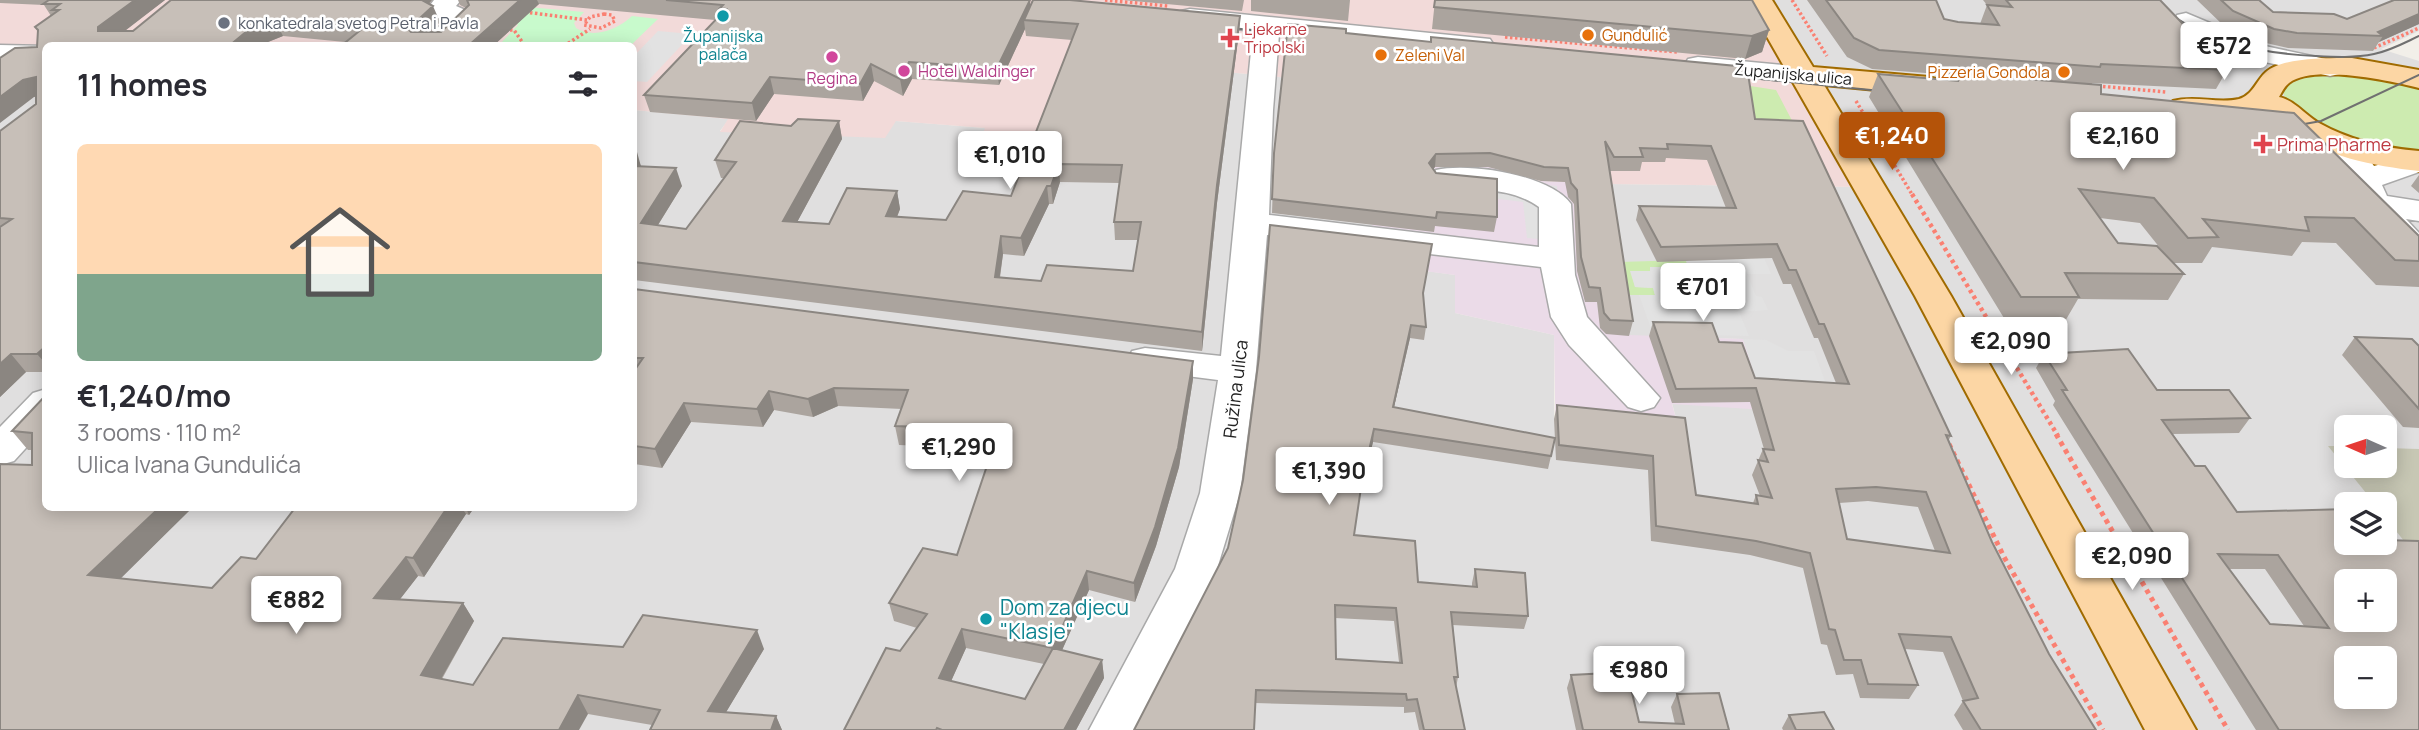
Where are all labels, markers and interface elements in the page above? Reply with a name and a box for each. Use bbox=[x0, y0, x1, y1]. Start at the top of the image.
marker: Županijska palača bbox=[715, 8, 731, 24]
place label: konkatedrala svetog Petra i Pavla bbox=[238, 12, 479, 34]
marker: konkatedrala svetog Petra i Pavla bbox=[216, 15, 232, 31]
place label: Ljekarne Tripolski bbox=[1244, 18, 1307, 58]
pin: €572 bbox=[2183, 22, 2265, 82]
place label: Gundulić bbox=[1602, 24, 1668, 46]
place label: Županijska palača bbox=[683, 25, 763, 65]
marker: Gundulić bbox=[1580, 27, 1596, 43]
text: €572 bbox=[2196, 29, 2252, 61]
marker: Ljekarne Tripolski bbox=[1222, 30, 1238, 46]
place label: Zeleni Val bbox=[1395, 44, 1465, 66]
marker: Zeleni Val bbox=[1373, 47, 1389, 63]
marker: Regina bbox=[824, 49, 840, 65]
street label: Županijska ulica bbox=[1733, 58, 1853, 90]
place label: Hotel Waldinger bbox=[918, 60, 1035, 82]
place label: Pizzeria Gondola bbox=[1928, 61, 2050, 83]
marker: Hotel Waldinger bbox=[896, 63, 912, 79]
text: 11 homes bbox=[77, 64, 208, 105]
marker: Pizzeria Gondola bbox=[2056, 64, 2072, 80]
icon: filters bbox=[564, 65, 602, 103]
place label: Regina bbox=[806, 67, 858, 89]
pin: €1,240 bbox=[1835, 113, 1949, 172]
pin: €2,160 bbox=[2066, 113, 2180, 172]
text: €1,240 bbox=[1855, 119, 1929, 151]
text: €2,160 bbox=[2086, 119, 2160, 151]
pin: €1,010 bbox=[953, 132, 1067, 191]
place label: Prima Pharme bbox=[2277, 132, 2391, 156]
marker: Prima Pharme bbox=[2255, 136, 2271, 152]
text: €1,010 bbox=[974, 138, 1046, 170]
icon: home bbox=[277, 189, 403, 315]
pin: €701 bbox=[1662, 264, 1744, 323]
text: €701 bbox=[1676, 270, 1730, 302]
pin: €2,090 bbox=[1954, 318, 2068, 377]
text: €2,090 bbox=[1971, 324, 2051, 356]
street label: Ružina ulica bbox=[1217, 338, 1253, 440]
text: €1,240/mo bbox=[77, 375, 231, 416]
north arrow bbox=[2334, 415, 2398, 478]
map controls bbox=[2334, 415, 2397, 709]
text: 3 rooms · 110 m² bbox=[77, 416, 241, 448]
pin: €1,290 bbox=[902, 424, 1016, 483]
text: €1,290 bbox=[922, 430, 996, 462]
text: Ulica Ivana Gundulića bbox=[77, 448, 301, 480]
pin: €1,390 bbox=[1272, 448, 1386, 507]
text: €1,390 bbox=[1292, 454, 1366, 486]
button: layers bbox=[2334, 492, 2397, 555]
pin: €2,090 bbox=[2075, 532, 2189, 592]
text: €2,090 bbox=[2092, 539, 2172, 571]
button: + bbox=[2334, 569, 2397, 632]
pin: €882 bbox=[255, 576, 337, 636]
text: €882 bbox=[267, 583, 325, 615]
place label: Dom za djecu "Klasje" bbox=[1000, 593, 1129, 645]
marker: Dom za djecu "Klasje" bbox=[978, 611, 994, 627]
pin: €980 bbox=[1598, 646, 1680, 706]
button: − bbox=[2334, 646, 2397, 709]
text: €980 bbox=[1609, 653, 1669, 685]

